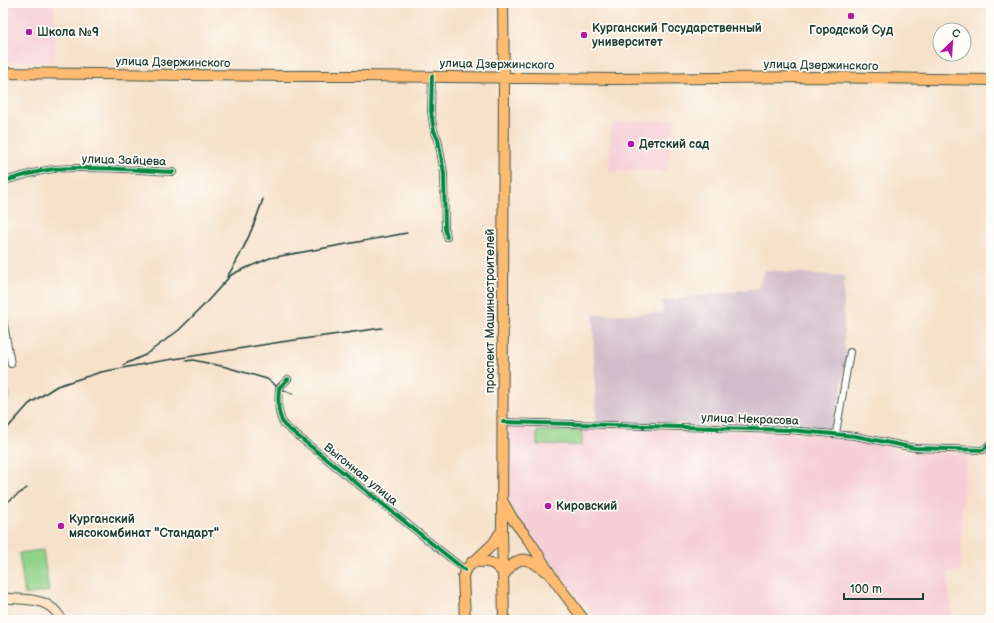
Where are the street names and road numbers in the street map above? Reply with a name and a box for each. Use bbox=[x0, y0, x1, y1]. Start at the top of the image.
street label: улица Дзержинского bbox=[115, 54, 231, 71]
street label: улица Дзержинского bbox=[439, 56, 555, 73]
street label: улица Дзержинского bbox=[763, 57, 879, 74]
street label: улица Зайцева bbox=[81, 152, 166, 169]
street label: проспект Машиностроителей bbox=[483, 229, 498, 393]
street label: улица Некрасова bbox=[701, 410, 799, 429]
street label: Выгонная улица bbox=[321, 440, 401, 509]

